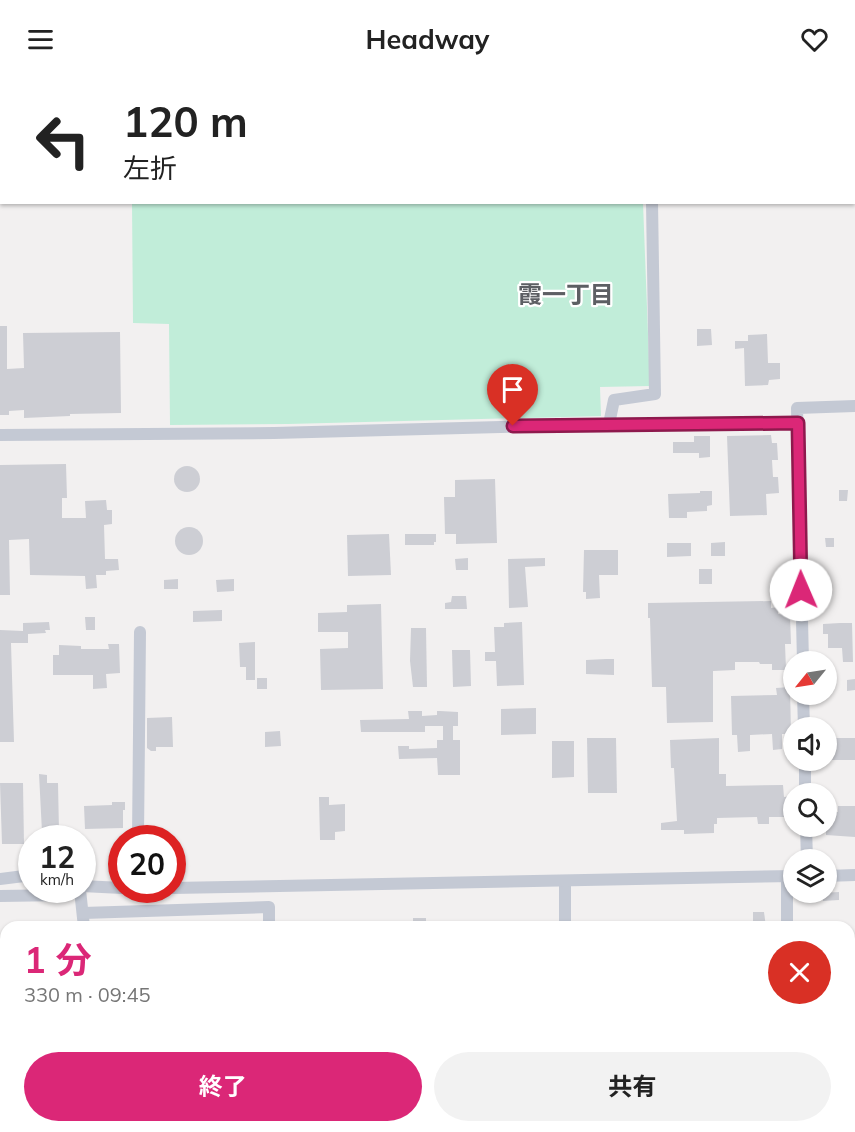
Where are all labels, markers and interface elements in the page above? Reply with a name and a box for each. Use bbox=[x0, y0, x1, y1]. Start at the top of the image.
text: Headway bbox=[365, 22, 490, 56]
icon: menu bbox=[24, 23, 57, 56]
icon: heart bbox=[798, 23, 831, 56]
text: 120 m bbox=[123, 95, 248, 148]
icon: left bbox=[24, 102, 102, 180]
text: 左折 bbox=[123, 151, 177, 185]
district label: 霞一丁目 bbox=[518, 279, 614, 309]
pin bbox=[487, 364, 538, 426]
icon: arrive bbox=[496, 373, 529, 406]
position arrow bbox=[769, 558, 833, 622]
north arrow bbox=[783, 651, 837, 705]
map controls bbox=[783, 651, 837, 903]
button: sound bbox=[783, 717, 837, 771]
button: search bbox=[783, 783, 837, 837]
speed limit sign: 20 bbox=[108, 825, 186, 903]
text: 12 bbox=[39, 838, 75, 876]
button: layers bbox=[783, 849, 837, 903]
text: km/h bbox=[40, 870, 74, 889]
text: 1 分 bbox=[24, 937, 91, 982]
button: close bbox=[768, 941, 831, 1004]
text: 330 m · 09:45 bbox=[24, 982, 150, 1007]
button: 終了 bbox=[24, 1052, 422, 1121]
button: 共有 bbox=[434, 1052, 831, 1121]

